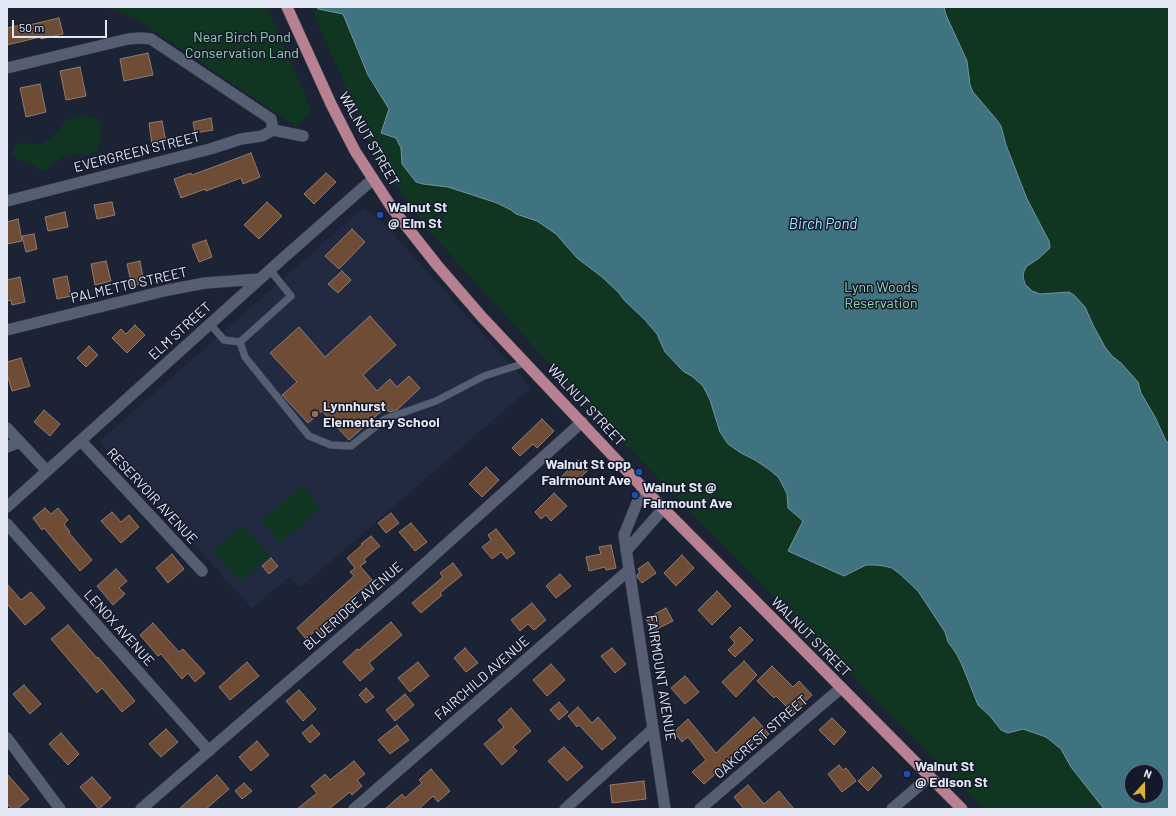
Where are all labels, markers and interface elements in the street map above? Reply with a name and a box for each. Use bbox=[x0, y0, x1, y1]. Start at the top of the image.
scale bar bbox=[14, 12, 109, 38]
text: 50 m bbox=[19, 20, 44, 34]
park label: Near Birch Pond Conservation Land bbox=[185, 29, 299, 62]
street label: WALNUT STREET bbox=[335, 89, 403, 189]
street label: EVERGREEN STREET bbox=[72, 128, 202, 176]
place label: Walnut St @ Elm St bbox=[388, 199, 447, 232]
marker: Walnut St @ Elm St bbox=[375, 210, 385, 220]
water label: Birch Pond bbox=[789, 215, 857, 233]
street label: PALMETTO STREET bbox=[69, 263, 189, 307]
park label: Lynn Woods Reservation bbox=[844, 279, 918, 312]
street label: ELM STREET bbox=[145, 298, 215, 364]
street label: WALNUT STREET bbox=[544, 360, 628, 450]
place label: Lynnhurst Elementary School bbox=[323, 398, 440, 430]
marker: Lynnhurst Elementary School bbox=[310, 409, 320, 419]
street label: RESERVOIR AVENUE bbox=[103, 445, 201, 547]
place label: Walnut St opp Fairmount Ave bbox=[542, 456, 631, 488]
marker: Walnut St opp Fairmount Ave bbox=[634, 467, 644, 477]
place label: Walnut St @ Fairmount Ave bbox=[643, 479, 732, 512]
marker: Walnut St @ Fairmount Ave bbox=[630, 490, 640, 500]
street label: BLUERIDGE AVENUE bbox=[300, 558, 406, 654]
street label: LENOX AVENUE bbox=[80, 586, 158, 670]
street label: WALNUT STREET bbox=[768, 594, 854, 680]
street label: FAIRMOUNT AVENUE bbox=[643, 614, 679, 742]
street label: FAIRCHILD AVENUE bbox=[431, 632, 533, 724]
street label: OAKCREST STREET bbox=[711, 692, 811, 782]
place label: Walnut St @ Edison St bbox=[915, 758, 988, 790]
north arrow bbox=[1124, 764, 1164, 804]
text: N bbox=[1142, 766, 1154, 781]
marker: Walnut St @ Edison St bbox=[902, 769, 912, 779]

